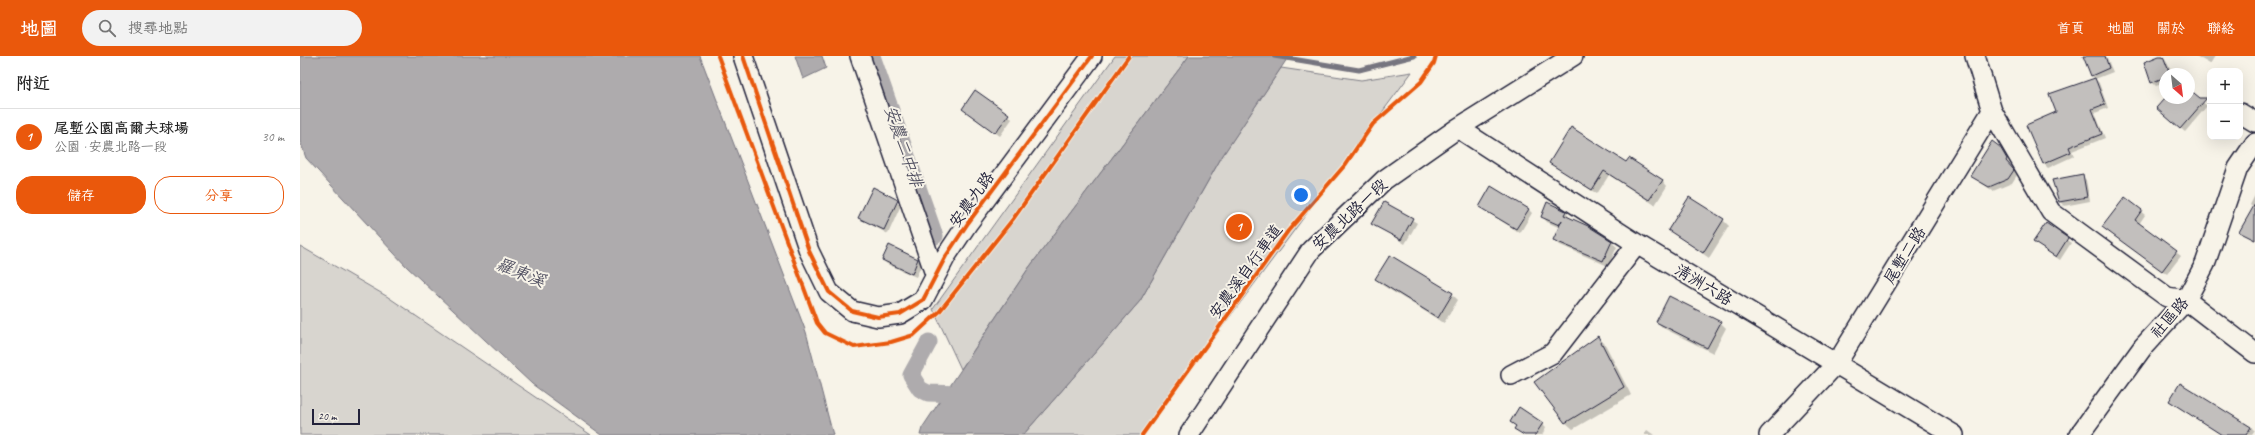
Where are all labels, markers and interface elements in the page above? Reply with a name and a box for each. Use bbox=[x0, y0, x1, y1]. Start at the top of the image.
search box bbox=[82, 10, 362, 46]
text: 地圖 bbox=[20, 17, 58, 41]
icon: search bbox=[96, 17, 118, 39]
text: 搜尋地點 bbox=[128, 19, 188, 38]
text: 首頁 bbox=[2057, 20, 2085, 37]
text: 地圖 bbox=[2107, 20, 2135, 37]
text: 關於 bbox=[2157, 20, 2185, 37]
text: 聯絡 bbox=[2207, 20, 2235, 37]
north arrow bbox=[2159, 68, 2195, 104]
map controls bbox=[2207, 68, 2243, 140]
button: + bbox=[2207, 68, 2243, 104]
text: 附近 bbox=[16, 73, 50, 94]
water label: 安農二中排 bbox=[880, 103, 928, 192]
button: − bbox=[2207, 104, 2243, 140]
text: 尾塹公園高爾夫球場 bbox=[54, 119, 189, 138]
text: 1 bbox=[26, 129, 32, 145]
text: 30 m bbox=[262, 129, 284, 145]
text: 公園 · 安農北路一段 bbox=[54, 139, 167, 155]
street label: 安農九路 bbox=[945, 168, 999, 231]
street label: 安農北路一段 bbox=[1308, 175, 1392, 255]
button: 儲存 bbox=[16, 176, 146, 214]
button: 分享 bbox=[154, 176, 284, 214]
your location bbox=[1291, 185, 1311, 205]
pin: 1 bbox=[1226, 212, 1252, 242]
street label: 安農溪自行車道 bbox=[1205, 220, 1287, 323]
street label: 尾塹二路 bbox=[1879, 223, 1930, 288]
water label: 羅東溪 bbox=[493, 253, 549, 292]
street label: 清洲六路 bbox=[1671, 260, 1736, 310]
street label: 社區路 bbox=[2146, 293, 2193, 342]
scale bar bbox=[312, 407, 360, 426]
text: 20 m bbox=[318, 409, 337, 423]

